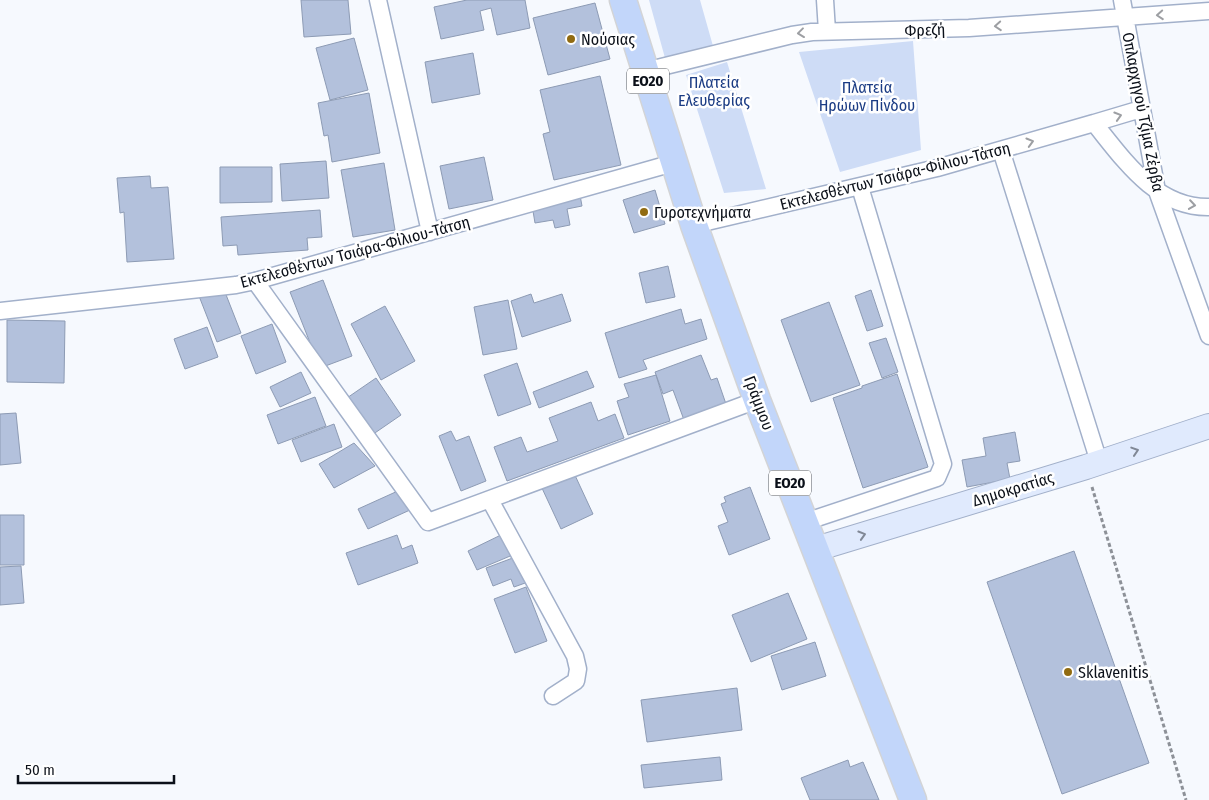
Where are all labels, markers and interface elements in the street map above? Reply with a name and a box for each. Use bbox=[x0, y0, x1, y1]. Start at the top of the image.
one-way arrow bbox=[1156, 9, 1164, 20]
street label: Φρεζή bbox=[904, 20, 946, 40]
one-way arrow bbox=[994, 20, 1002, 31]
one-way arrow bbox=[797, 27, 805, 38]
place label: Νούσιας bbox=[581, 30, 635, 49]
street label: Οπλαρχηγού Τζίμα Ζέρβα bbox=[1118, 31, 1168, 193]
marker: Νούσιας bbox=[565, 33, 577, 45]
road number: ΕΟ20 bbox=[627, 68, 669, 94]
park label: Πλατεία Ελευθερίας bbox=[678, 73, 750, 110]
park label: Πλατεία Ηρώων Πίνδου bbox=[819, 78, 915, 115]
one-way arrow bbox=[1113, 112, 1121, 122]
one-way arrow bbox=[1025, 137, 1034, 147]
street label: Εκτελεσθέντων Τσιάρα-Φίλιου-Τάτση bbox=[778, 138, 1012, 214]
one-way arrow bbox=[1188, 200, 1196, 210]
place label: Γυροτεχνήματα bbox=[654, 203, 751, 222]
marker: Γυροτεχνήματα bbox=[638, 206, 650, 218]
street label: Εκτελεσθέντων Τσιάρα-Φίλιου-Τάτση bbox=[238, 212, 472, 292]
street label: Γράμμου bbox=[740, 373, 778, 433]
one-way arrow bbox=[1130, 446, 1138, 456]
street label: Δημοκρατίας bbox=[970, 468, 1056, 510]
road number: ΕΟ20 bbox=[769, 470, 811, 496]
one-way arrow bbox=[858, 530, 866, 540]
place label: Sklavenitis bbox=[1078, 663, 1149, 682]
marker: Sklavenitis bbox=[1062, 666, 1074, 678]
scale bar bbox=[18, 752, 174, 784]
text: 50 m bbox=[25, 761, 55, 779]

